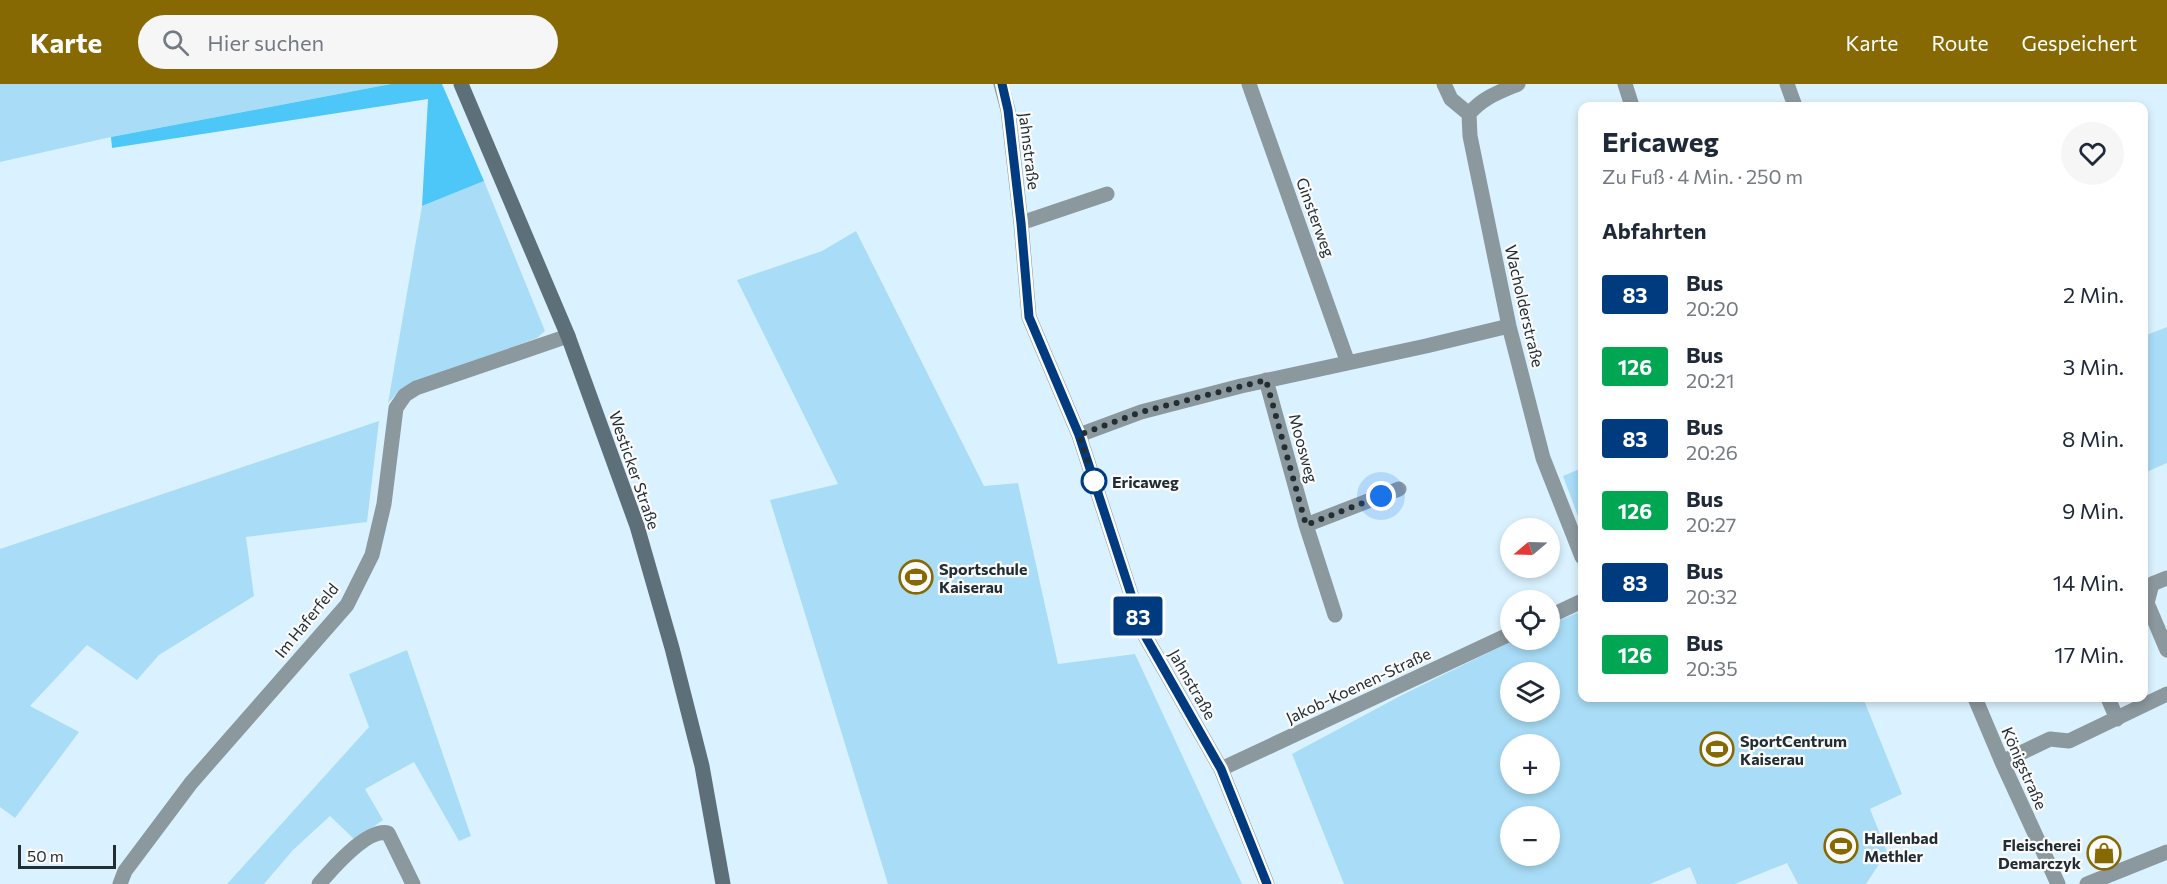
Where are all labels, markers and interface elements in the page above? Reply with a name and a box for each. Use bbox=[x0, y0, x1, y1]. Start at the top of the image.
search box bbox=[138, 15, 558, 69]
text: Karte bbox=[30, 25, 102, 59]
icon: search bbox=[159, 26, 192, 59]
text: Hier suchen bbox=[207, 29, 324, 56]
text: Karte bbox=[1845, 30, 1898, 55]
text: Route bbox=[1931, 30, 1989, 55]
text: Gespeichert bbox=[2022, 30, 2137, 55]
street label: Jahnstraße bbox=[1016, 111, 1044, 191]
button: heart bbox=[2061, 122, 2124, 185]
text: Ericaweg bbox=[1602, 124, 1719, 158]
text: Zu Fuß · 4 Min. · 250 m bbox=[1602, 164, 1803, 188]
street label: Ginsterweg bbox=[1293, 175, 1339, 260]
text: Abfahrten bbox=[1602, 217, 1706, 244]
street label: Wacholderstraße bbox=[1502, 243, 1548, 369]
text: Bus bbox=[1686, 269, 1723, 296]
text: 2 Min. bbox=[2063, 281, 2124, 308]
text: 83 bbox=[1622, 282, 1648, 307]
text: 20:20 bbox=[1686, 296, 1739, 320]
text: Bus bbox=[1686, 341, 1723, 368]
text: 3 Min. bbox=[2063, 353, 2124, 380]
text: 126 bbox=[1618, 354, 1652, 379]
text: 20:21 bbox=[1686, 368, 1734, 392]
street label: Westicker Straße bbox=[606, 408, 664, 532]
street label: Moosweg bbox=[1286, 411, 1322, 485]
text: Bus bbox=[1686, 413, 1723, 440]
text: 8 Min. bbox=[2062, 425, 2124, 452]
text: 83 bbox=[1622, 426, 1648, 451]
text: 20:26 bbox=[1686, 440, 1738, 464]
marker: Ericaweg bbox=[1081, 468, 1107, 494]
place label: Ericaweg bbox=[1112, 472, 1179, 491]
your location bbox=[1366, 481, 1396, 511]
text: Bus bbox=[1686, 485, 1723, 512]
text: 9 Min. bbox=[2062, 497, 2124, 524]
text: 126 bbox=[1618, 498, 1652, 523]
text: 20:27 bbox=[1686, 512, 1736, 536]
north arrow bbox=[1500, 518, 1560, 578]
map controls bbox=[1500, 518, 1560, 866]
text: Bus bbox=[1686, 557, 1723, 584]
sports icon: Sportschule Kaiserau bbox=[898, 559, 934, 595]
place label: Sportschule Kaiserau bbox=[939, 559, 1027, 596]
text: 14 Min. bbox=[2053, 569, 2124, 596]
text: 83 bbox=[1622, 570, 1648, 595]
street label: Im Haferfeld bbox=[270, 579, 342, 661]
text: 20:32 bbox=[1686, 584, 1737, 608]
button: locate bbox=[1500, 590, 1560, 650]
line badge: 83 bbox=[1111, 596, 1165, 636]
text: 83 bbox=[1125, 604, 1151, 629]
text: Bus bbox=[1686, 629, 1723, 656]
text: 17 Min. bbox=[2054, 641, 2124, 668]
text: 126 bbox=[1618, 642, 1652, 667]
street label: Jakob-Koenen-Straße bbox=[1283, 643, 1433, 727]
street label: Jahnstraße bbox=[1165, 646, 1221, 722]
text: 20:35 bbox=[1686, 656, 1738, 680]
button: layers bbox=[1500, 662, 1560, 722]
street label: Königstraße bbox=[1998, 724, 2052, 812]
sports icon: SportCentrum Kaiserau bbox=[1699, 731, 1735, 767]
place label: SportCentrum Kaiserau bbox=[1740, 731, 1847, 768]
button: + bbox=[1500, 734, 1560, 794]
button: − bbox=[1500, 806, 1560, 866]
sports icon: Hallenbad Methler bbox=[1823, 828, 1859, 864]
place label: Hallenbad Methler bbox=[1864, 828, 1938, 865]
place label: Fleischerei Demarczyk bbox=[1998, 835, 2082, 872]
shop icon: Fleischerei Demarczyk bbox=[2086, 835, 2122, 871]
scale bar bbox=[18, 842, 116, 870]
text: 50 m bbox=[27, 846, 64, 865]

